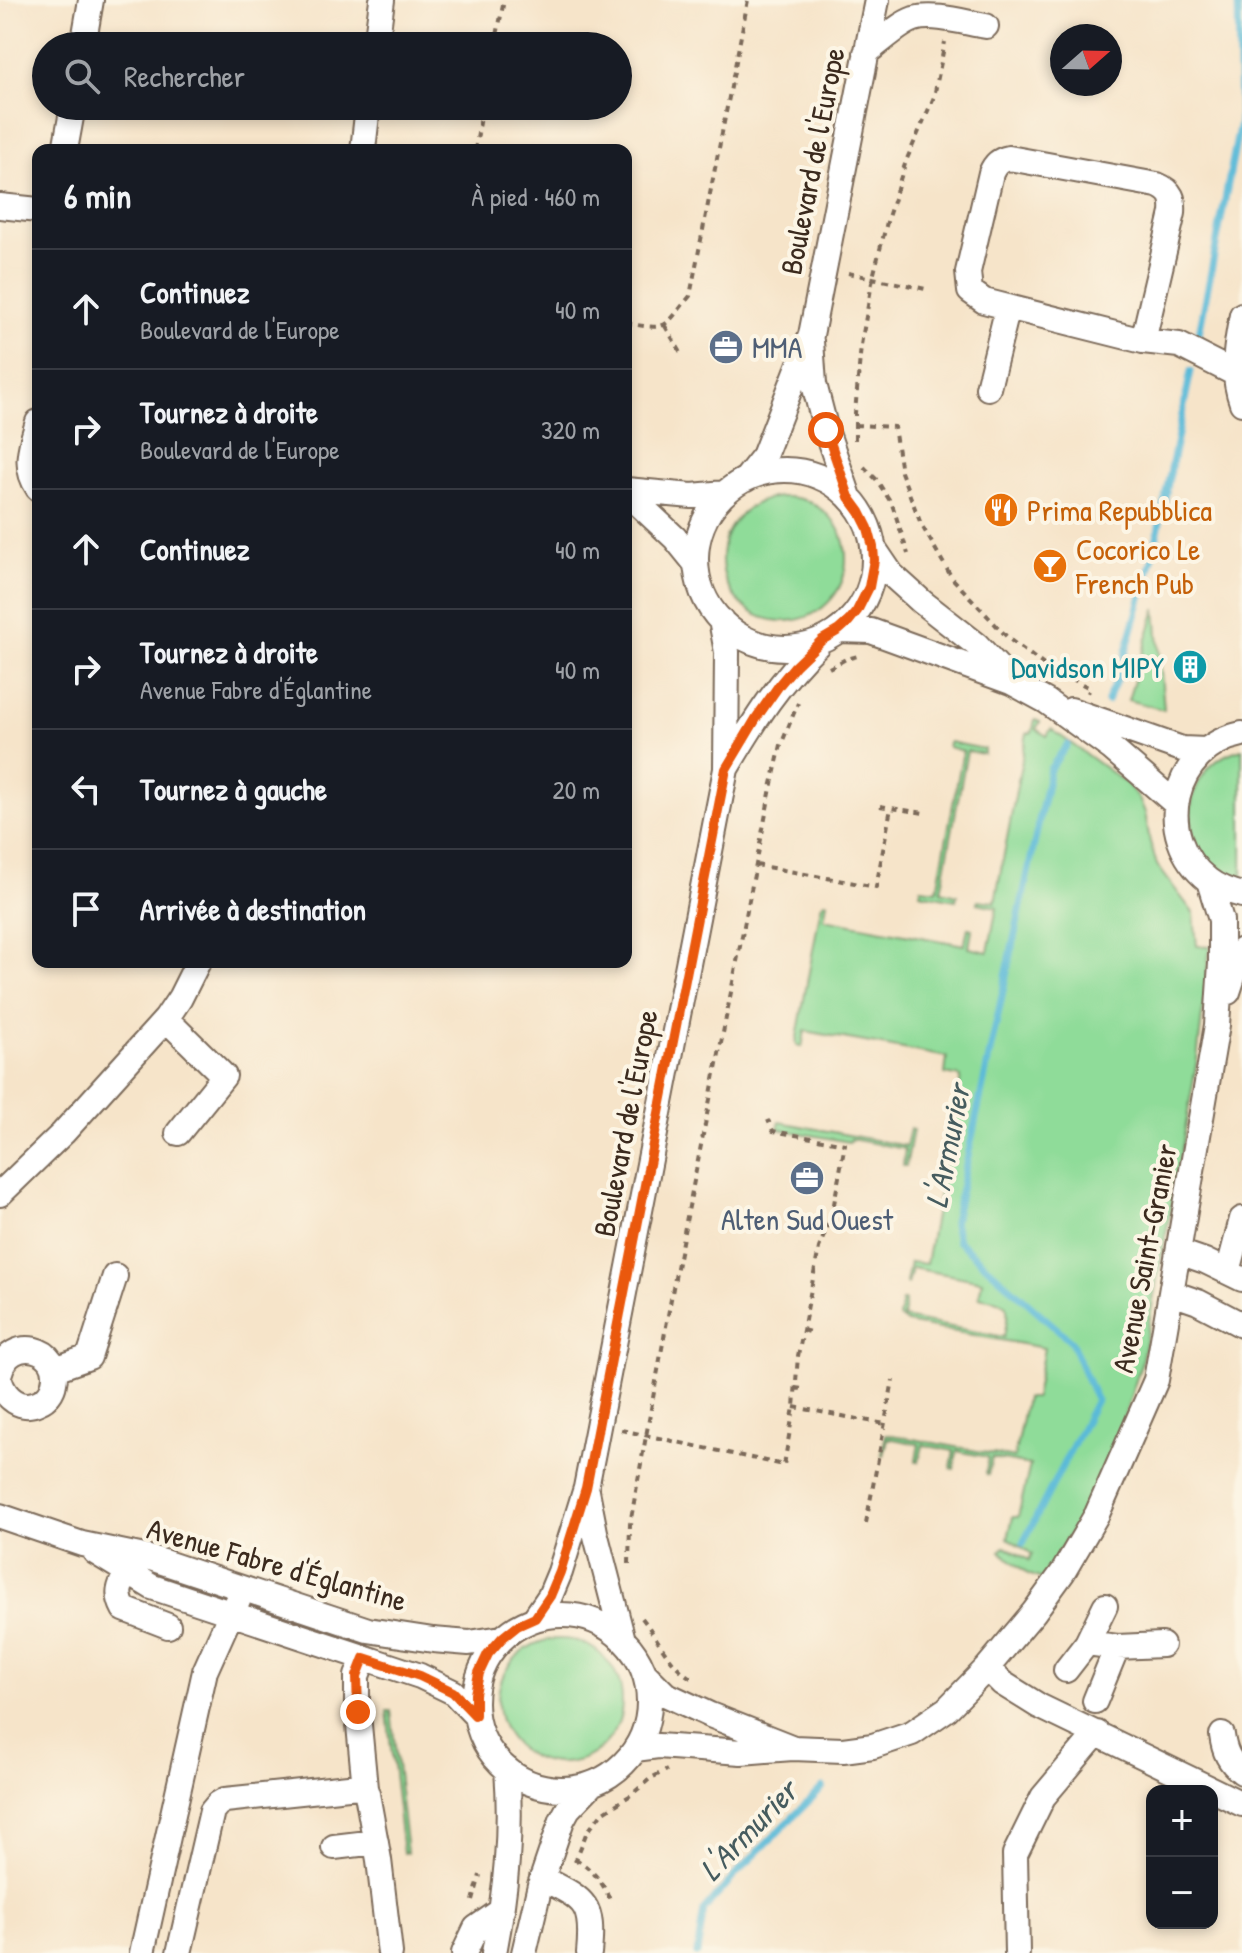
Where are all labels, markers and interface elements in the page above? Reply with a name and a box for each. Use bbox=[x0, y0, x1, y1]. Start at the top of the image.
north arrow bbox=[1050, 24, 1122, 96]
search box bbox=[32, 32, 632, 120]
street label: Boulevard de l'Europe bbox=[770, 44, 854, 278]
icon: search bbox=[60, 54, 104, 98]
text: Rechercher bbox=[124, 56, 245, 96]
text: 6 min bbox=[64, 173, 132, 219]
text: À pied · 460 m bbox=[471, 179, 600, 214]
text: Continuez bbox=[140, 272, 249, 312]
icon: ahead bbox=[64, 287, 108, 331]
text: 40 m bbox=[555, 292, 600, 327]
text: Boulevard de l'Europe bbox=[140, 312, 340, 347]
place label: MMA bbox=[752, 327, 803, 367]
office icon: MMA bbox=[707, 328, 745, 366]
text: Tournez à droite bbox=[140, 392, 318, 432]
icon: right bbox=[64, 407, 108, 451]
text: 320 m bbox=[541, 412, 600, 447]
route start bbox=[808, 412, 844, 448]
text: Boulevard de l'Europe bbox=[140, 432, 340, 467]
place label: Prima Repubblica bbox=[1027, 490, 1212, 530]
restaurant icon: Prima Repubblica bbox=[982, 491, 1020, 529]
icon: ahead bbox=[64, 527, 108, 571]
text: Continuez bbox=[140, 529, 249, 569]
place label: Cocorico Le French Pub bbox=[1075, 529, 1200, 603]
text: 40 m bbox=[555, 532, 600, 567]
bar icon: Cocorico Le French Pub bbox=[1031, 547, 1069, 585]
text: Tournez à droite bbox=[140, 632, 318, 672]
icon: right bbox=[64, 647, 108, 691]
place label: Davidson MIPY bbox=[1011, 647, 1164, 687]
building icon: Davidson MIPY bbox=[1171, 648, 1209, 686]
text: 40 m bbox=[555, 652, 600, 687]
text: Avenue Fabre d'Églantine bbox=[140, 672, 372, 707]
icon: left bbox=[64, 767, 108, 811]
text: Tournez à gauche bbox=[140, 769, 327, 809]
text: 20 m bbox=[553, 772, 600, 807]
icon: arrive bbox=[64, 887, 108, 931]
text: Arrivée à destination bbox=[140, 889, 366, 929]
street label: Boulevard de l'Europe bbox=[583, 1006, 667, 1240]
water label: L'Armurier bbox=[914, 1077, 981, 1211]
street label: Avenue Saint-Granier bbox=[1102, 1140, 1186, 1376]
office icon: Alten Sud Ouest bbox=[788, 1159, 826, 1197]
place label: Alten Sud Ouest bbox=[721, 1199, 894, 1239]
street label: Avenue Fabre d'Églantine bbox=[143, 1508, 411, 1620]
route end bbox=[340, 1694, 376, 1730]
water label: L'Armurier bbox=[689, 1768, 809, 1890]
map controls bbox=[1146, 1785, 1218, 1929]
button: + bbox=[1146, 1785, 1218, 1857]
button: − bbox=[1146, 1857, 1218, 1929]

